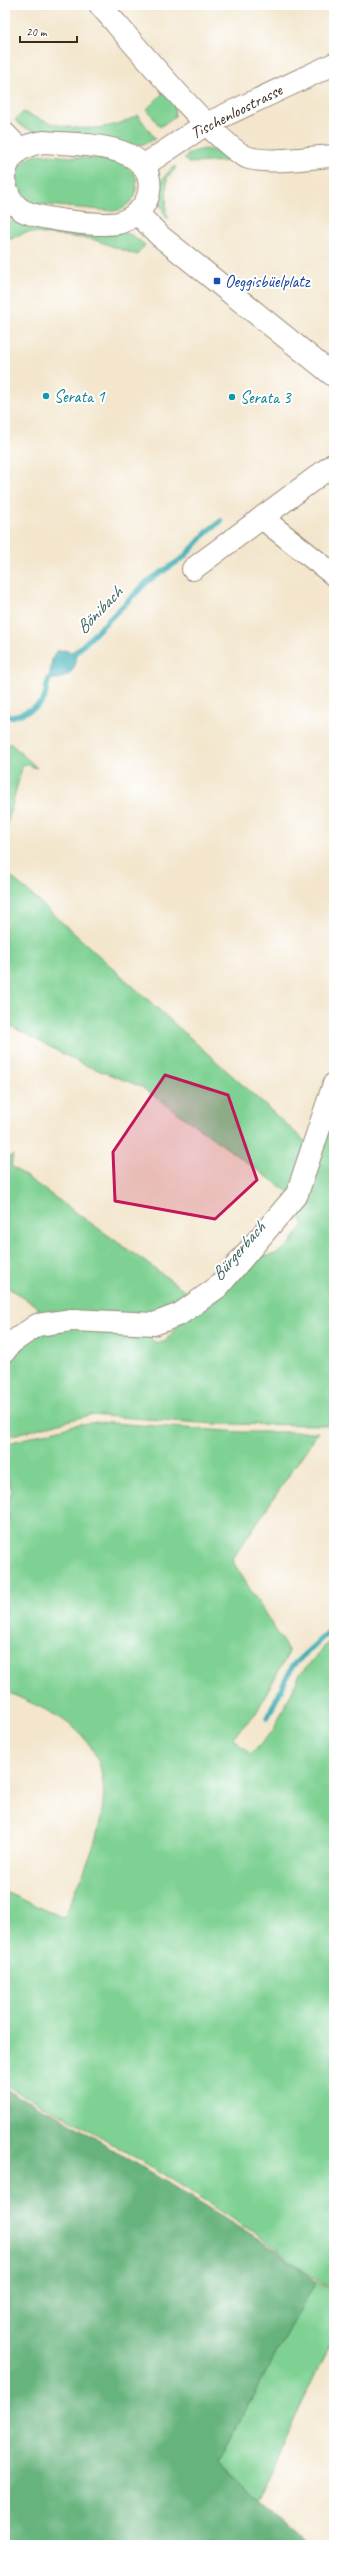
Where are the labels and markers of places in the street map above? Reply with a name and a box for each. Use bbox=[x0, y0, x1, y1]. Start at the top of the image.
place label: Oeggisbüelplatz bbox=[225, 271, 311, 292]
marker: Oeggisbüelplatz bbox=[212, 276, 222, 286]
place label: Serata 1 bbox=[54, 386, 106, 407]
place label: Serata 3 bbox=[240, 387, 292, 408]
marker: Serata 1 bbox=[41, 391, 51, 401]
marker: Serata 3 bbox=[227, 392, 237, 402]

